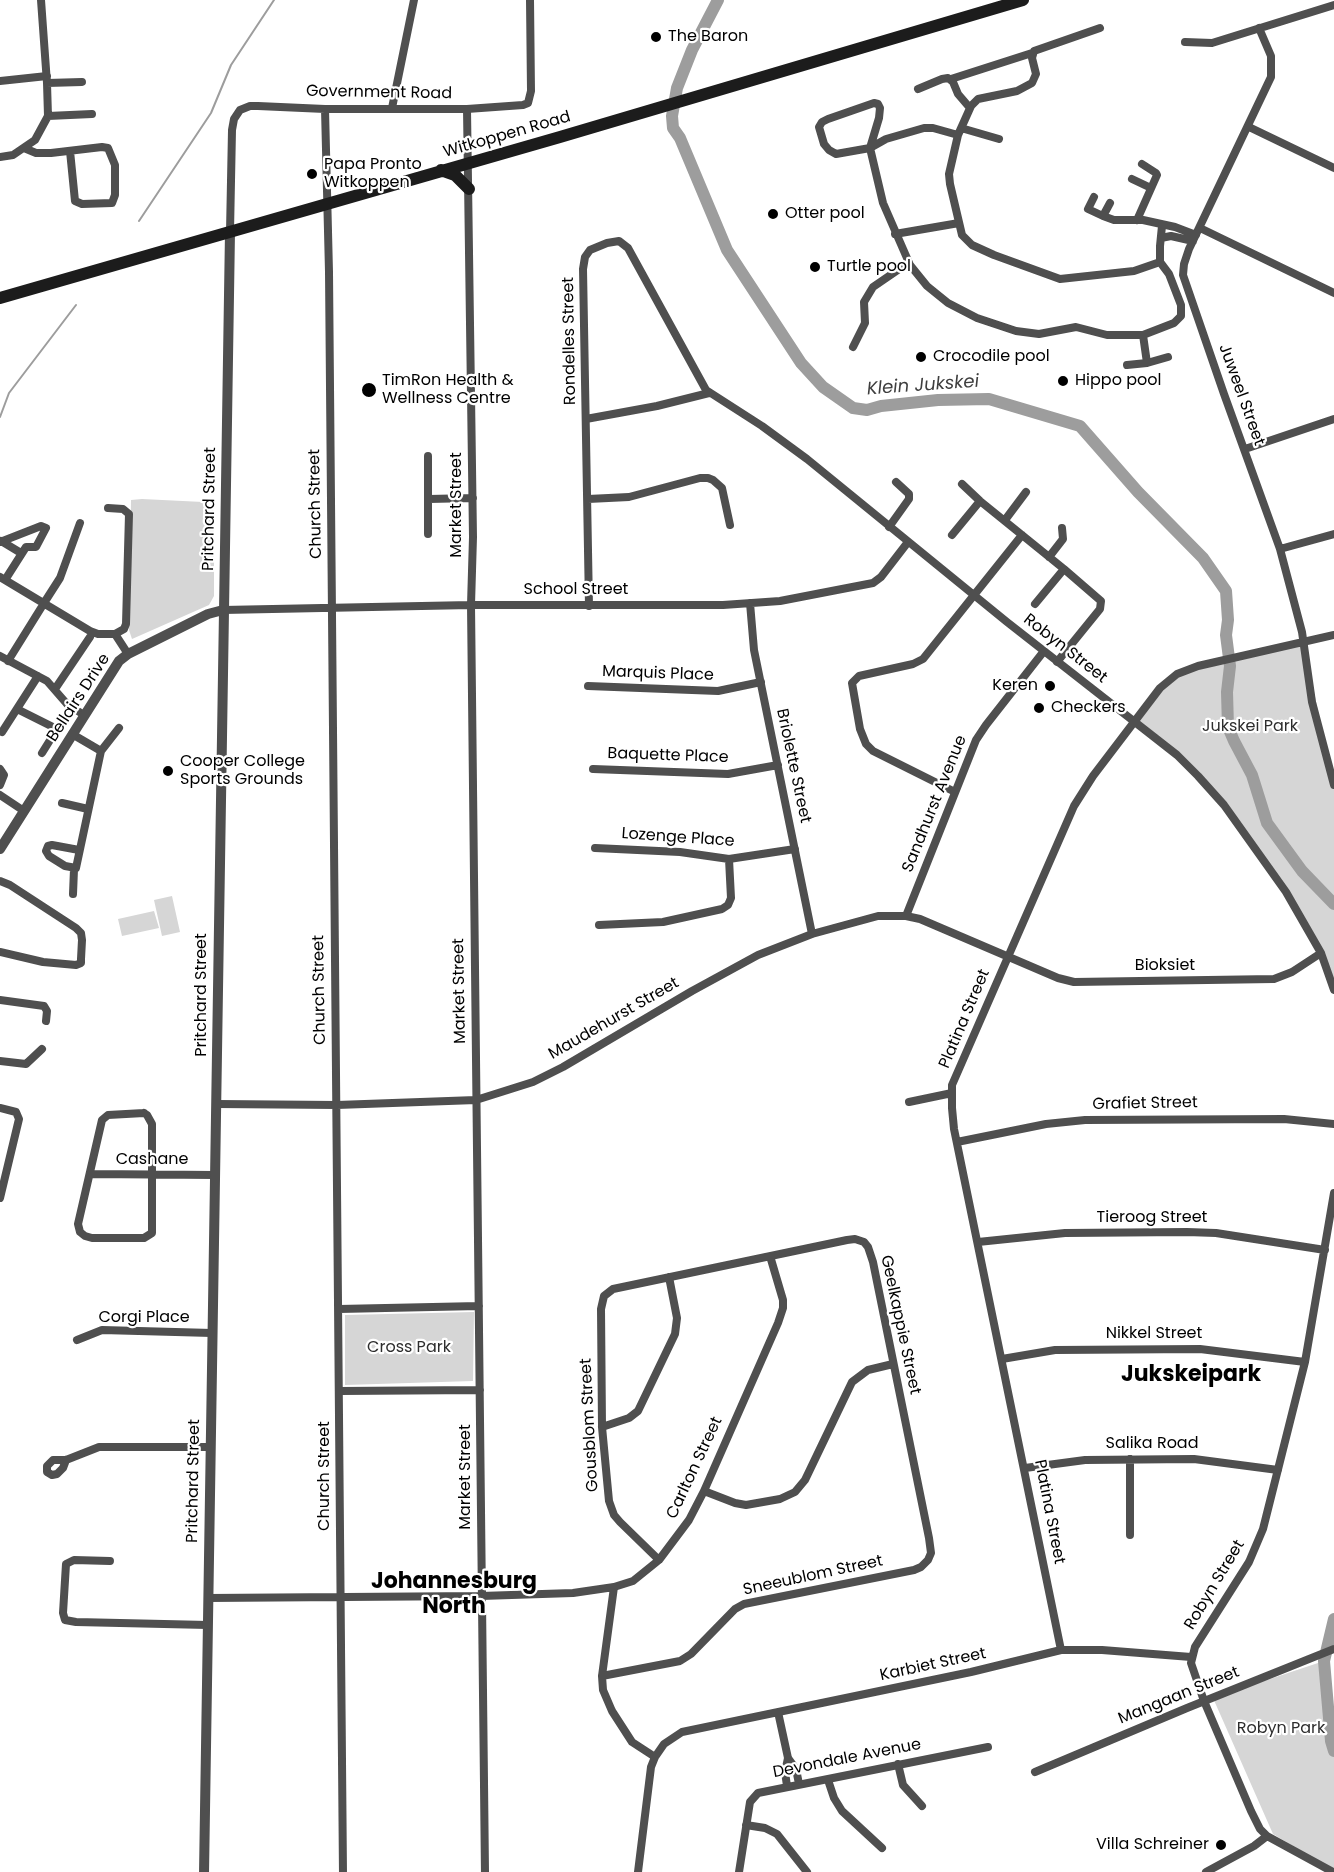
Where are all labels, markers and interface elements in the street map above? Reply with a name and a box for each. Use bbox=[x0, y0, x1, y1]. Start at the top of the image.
place label: The Baron bbox=[668, 27, 748, 47]
marker: The Baron bbox=[649, 30, 663, 44]
street label: Government Road bbox=[306, 82, 452, 104]
street label: Witkoppen Road bbox=[441, 108, 573, 162]
place label: Papa Pronto Witkoppen bbox=[324, 155, 422, 193]
marker: Papa Pronto Witkoppen bbox=[305, 167, 319, 181]
place label: Otter pool bbox=[785, 204, 865, 224]
marker: Otter pool bbox=[766, 207, 780, 221]
place label: Turtle pool bbox=[827, 257, 911, 277]
marker: Turtle pool bbox=[808, 260, 822, 274]
street label: Rondelles Street bbox=[559, 277, 581, 405]
street label: Juweel Street bbox=[1214, 342, 1268, 448]
place label: Crocodile pool bbox=[933, 347, 1050, 367]
marker: Crocodile pool bbox=[914, 350, 928, 364]
place label: TimRon Health & Wellness Centre bbox=[382, 371, 513, 409]
water label: Klein Jukskei bbox=[866, 371, 980, 401]
place label: Hippo pool bbox=[1075, 371, 1161, 391]
marker: Hippo pool bbox=[1056, 374, 1070, 388]
marker: TimRon Health & Wellness Centre bbox=[360, 381, 378, 399]
street label: Pritchard Street bbox=[199, 447, 221, 571]
street label: Church Street bbox=[305, 449, 327, 559]
street label: Market Street bbox=[447, 452, 467, 558]
street label: School Street bbox=[524, 580, 628, 600]
street label: Robyn Street bbox=[1019, 610, 1111, 688]
street label: Bellairs Drive bbox=[43, 650, 115, 746]
street label: Marquis Place bbox=[602, 662, 714, 686]
place label: Keren bbox=[992, 676, 1038, 696]
marker: Keren bbox=[1043, 679, 1057, 693]
place label: Checkers bbox=[1051, 698, 1126, 718]
marker: Checkers bbox=[1032, 701, 1046, 715]
street label: Briolette Street bbox=[771, 707, 815, 825]
park label: Jukskei Park bbox=[1202, 717, 1298, 737]
street label: Sandhurst Avenue bbox=[899, 733, 971, 875]
street label: Baquette Place bbox=[607, 744, 729, 768]
place label: Cooper College Sports Grounds bbox=[180, 752, 305, 790]
marker: Cooper College Sports Grounds bbox=[161, 764, 175, 778]
street label: Lozenge Place bbox=[621, 824, 735, 852]
street label: Pritchard Street bbox=[192, 933, 212, 1057]
street label: Church Street bbox=[309, 935, 331, 1045]
street label: Market Street bbox=[449, 938, 471, 1044]
street label: Bioksiet bbox=[1135, 956, 1195, 976]
street label: Platina Street bbox=[935, 966, 995, 1072]
street label: Maudehurst Street bbox=[545, 974, 683, 1064]
street label: Grafiet Street bbox=[1092, 1093, 1198, 1115]
street label: Cashane bbox=[116, 1150, 188, 1170]
street label: Tieroog Street bbox=[1097, 1208, 1207, 1228]
street label: Geelkappie Street bbox=[876, 1254, 924, 1396]
street label: Corgi Place bbox=[98, 1308, 190, 1328]
street label: Nikkel Street bbox=[1106, 1324, 1202, 1344]
park label: Cross Park bbox=[367, 1338, 451, 1358]
street label: Gousblom Street bbox=[577, 1358, 603, 1492]
district label: Jukskeipark bbox=[1121, 1362, 1261, 1388]
street label: Carlton Street bbox=[663, 1414, 727, 1522]
street label: Pritchard Street bbox=[183, 1419, 205, 1543]
street label: Church Street bbox=[315, 1421, 335, 1531]
street label: Market Street bbox=[456, 1424, 476, 1530]
street label: Salika Road bbox=[1105, 1434, 1199, 1454]
street label: Platina Street bbox=[1029, 1458, 1069, 1566]
street label: Robyn Street bbox=[1181, 1537, 1249, 1633]
street label: Sneeublom Street bbox=[741, 1552, 885, 1600]
district label: Johannesburg North bbox=[371, 1569, 537, 1621]
street label: Karbiet Street bbox=[878, 1644, 988, 1686]
street label: Mangaan Street bbox=[1116, 1663, 1242, 1729]
park label: Robyn Park bbox=[1237, 1719, 1325, 1739]
street label: Devondale Avenue bbox=[771, 1735, 923, 1783]
place label: Villa Schreiner bbox=[1096, 1835, 1209, 1855]
marker: Villa Schreiner bbox=[1214, 1838, 1228, 1852]

